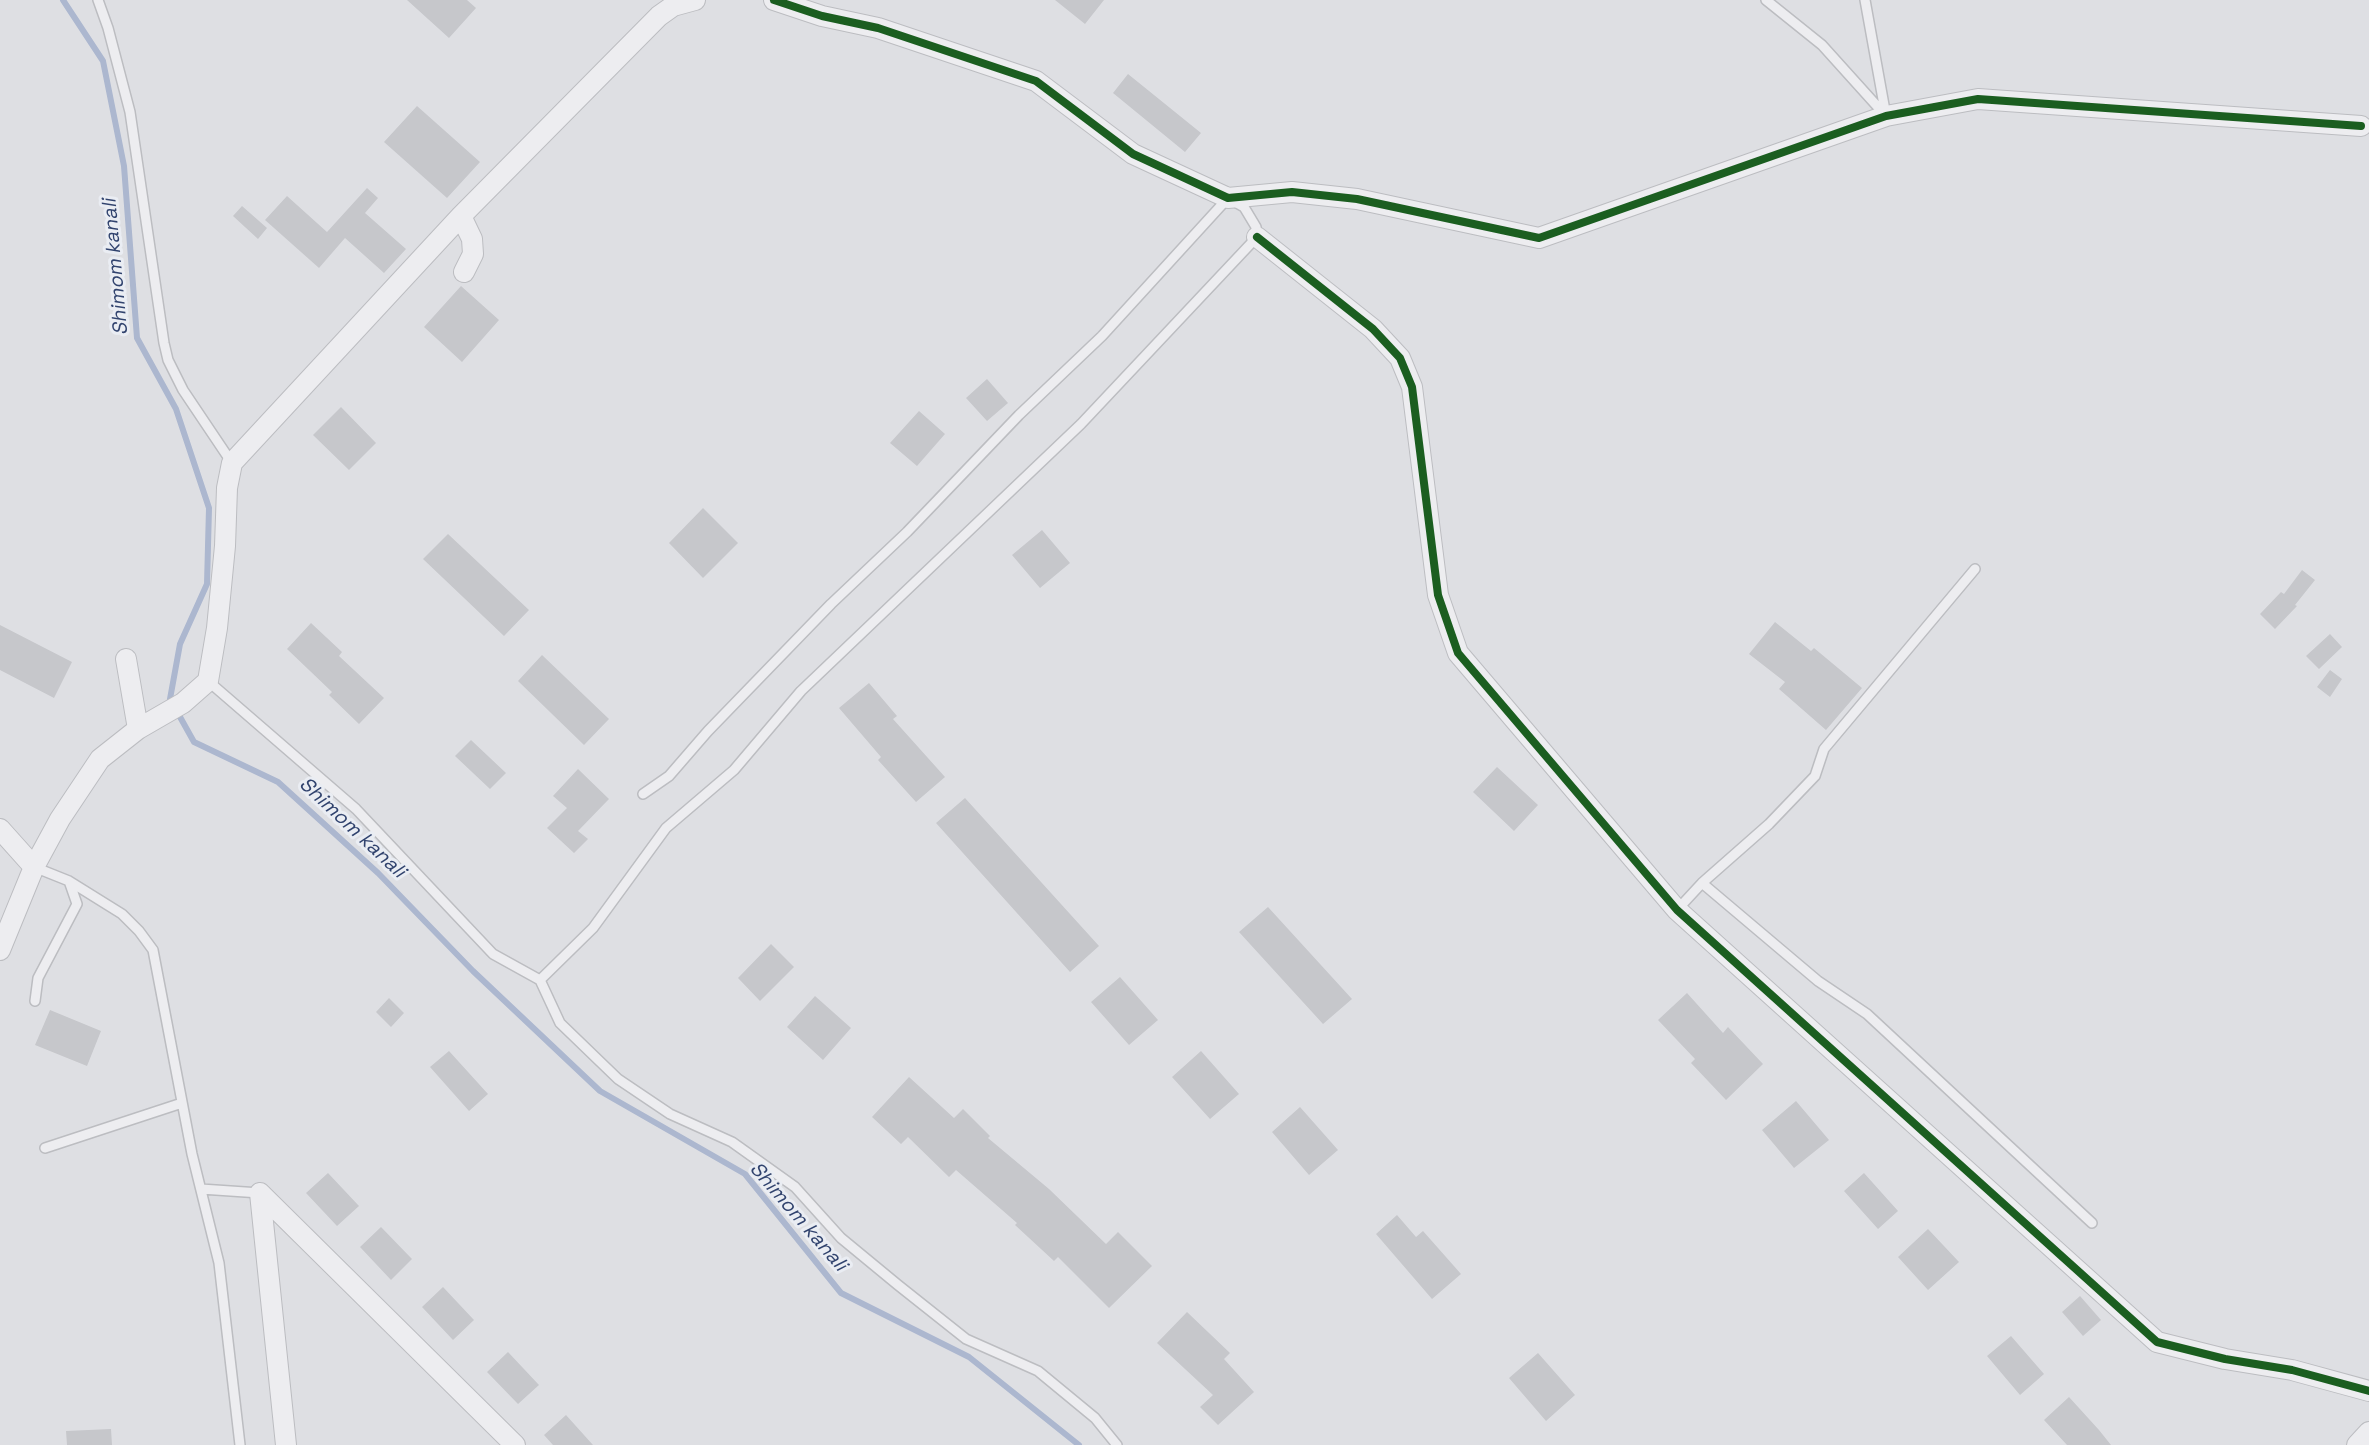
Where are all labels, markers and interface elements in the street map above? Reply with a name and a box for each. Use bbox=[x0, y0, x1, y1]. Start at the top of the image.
water label: Shimom kanali bbox=[98, 198, 134, 336]
water label: Shimom kanali bbox=[294, 773, 410, 883]
water label: Shimom kanali bbox=[744, 1157, 852, 1277]

